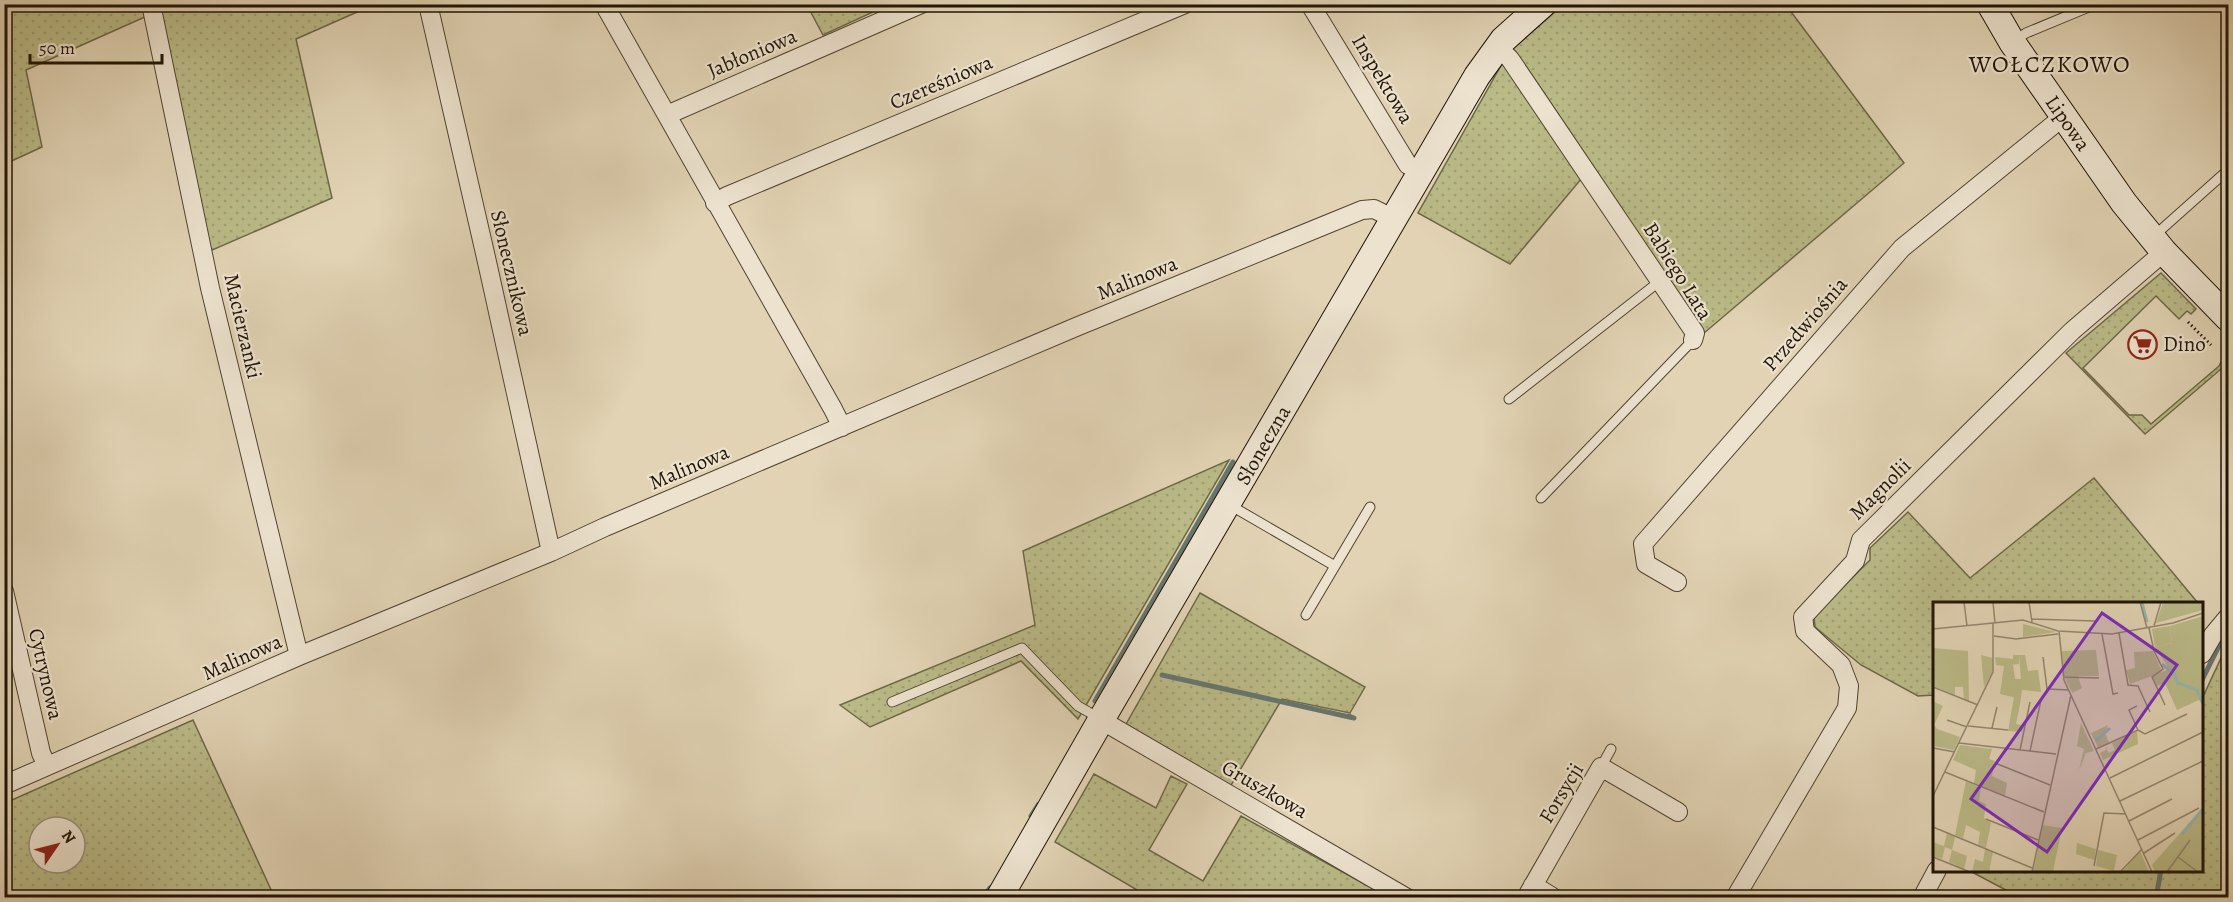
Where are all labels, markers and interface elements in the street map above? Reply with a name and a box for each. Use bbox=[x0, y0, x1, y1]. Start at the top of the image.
street label: Jabłoniowa bbox=[703, 22, 801, 84]
scale bar bbox=[30, 27, 162, 65]
street label: Inspektowa bbox=[1345, 29, 1421, 129]
text: 50 m bbox=[39, 36, 75, 60]
street label: Czereśniowa bbox=[885, 48, 997, 116]
district label: WOŁCZKOWO bbox=[1968, 48, 2131, 80]
street label: Lipowa bbox=[2039, 90, 2097, 157]
street label: Słonecznikowa bbox=[484, 207, 540, 339]
street label: Babiego Lata bbox=[1637, 217, 1719, 325]
street label: Malinowa bbox=[1093, 249, 1182, 307]
street label: Macierzanki bbox=[217, 271, 269, 381]
street label: Przedwiośnia bbox=[1756, 271, 1854, 377]
supermarket icon: Dino bbox=[2126, 328, 2158, 360]
place label: Dino bbox=[2163, 330, 2206, 358]
street label: Słoneczna bbox=[1229, 400, 1297, 490]
street label: Malinowa bbox=[645, 438, 733, 496]
street label: Magnolii bbox=[1843, 452, 1917, 526]
inset map bbox=[1933, 602, 2203, 872]
street label: Cytrynowa bbox=[22, 626, 70, 723]
street label: Malinowa bbox=[198, 627, 286, 687]
street label: Gruszkowa bbox=[1217, 753, 1314, 825]
street label: Forsycji bbox=[1532, 757, 1590, 828]
north arrow bbox=[27, 815, 87, 875]
text: N bbox=[56, 826, 81, 848]

